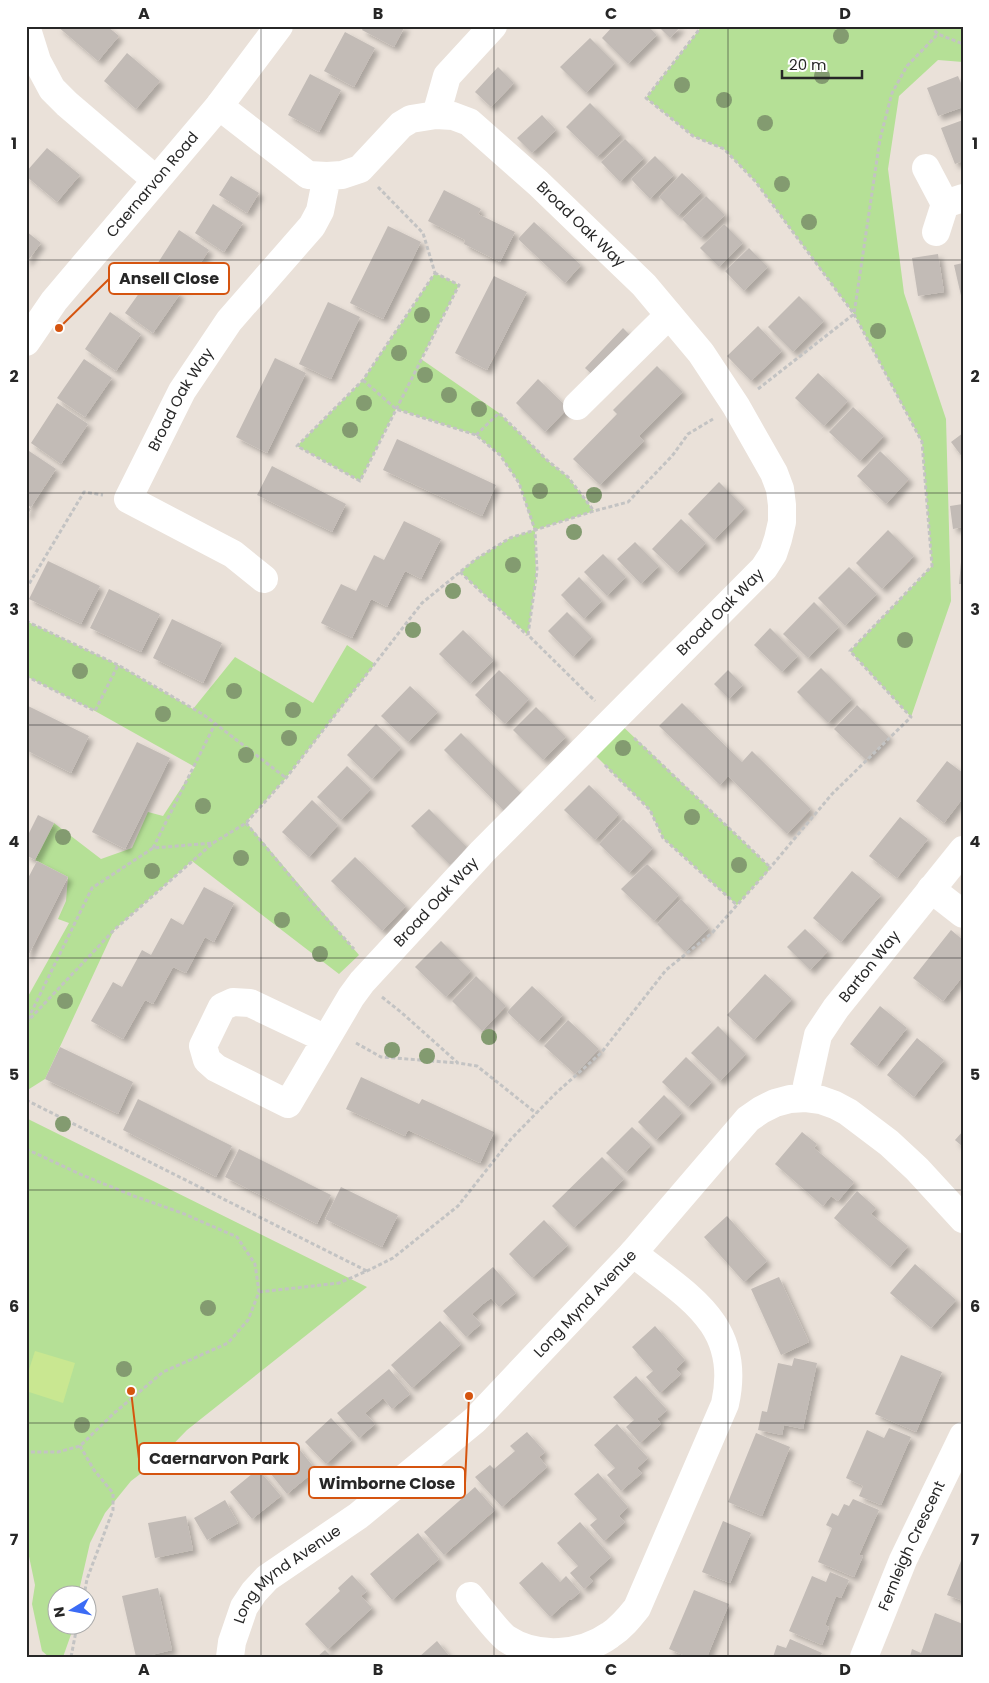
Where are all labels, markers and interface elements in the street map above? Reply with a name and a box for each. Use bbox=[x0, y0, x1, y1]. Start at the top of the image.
text: A bbox=[138, 2, 150, 25]
text: B bbox=[373, 2, 383, 25]
text: C bbox=[605, 2, 617, 25]
text: D bbox=[839, 2, 851, 25]
scale bar bbox=[782, 48, 862, 80]
text: 20 m bbox=[789, 54, 827, 75]
street label: Caernarvon Road bbox=[101, 127, 203, 242]
text: 1 bbox=[11, 132, 17, 155]
text: 1 bbox=[972, 132, 978, 155]
street label: Broad Oak Way bbox=[532, 176, 630, 272]
callout: Ansell Close bbox=[109, 263, 229, 294]
text: Ansell Close bbox=[119, 267, 219, 290]
street label: Broad Oak Way bbox=[143, 343, 218, 454]
text: 2 bbox=[9, 365, 19, 388]
text: 2 bbox=[970, 365, 980, 388]
street label: Broad Oak Way bbox=[671, 563, 768, 660]
text: 3 bbox=[9, 598, 19, 621]
text: 3 bbox=[970, 598, 980, 621]
text: 4 bbox=[9, 830, 20, 853]
text: 4 bbox=[970, 830, 981, 853]
street label: Broad Oak Way bbox=[389, 852, 483, 951]
street label: Barton Way bbox=[834, 925, 905, 1007]
text: 5 bbox=[9, 1063, 19, 1086]
text: 5 bbox=[970, 1063, 980, 1086]
street label: Long Mynd Avenue bbox=[529, 1245, 641, 1362]
text: 6 bbox=[9, 1295, 19, 1318]
text: 6 bbox=[970, 1295, 980, 1318]
callout: Caernarvon Park bbox=[139, 1443, 299, 1474]
text: Caernarvon Park bbox=[149, 1447, 289, 1470]
callout: Wimborne Close bbox=[309, 1467, 465, 1498]
text: Wimborne Close bbox=[319, 1472, 455, 1495]
street label: Fernleigh Crescent bbox=[873, 1477, 950, 1614]
street label: Long Mynd Avenue bbox=[228, 1520, 345, 1626]
text: 7 bbox=[10, 1528, 19, 1551]
text: 7 bbox=[971, 1528, 980, 1551]
north arrow bbox=[48, 1586, 98, 1636]
text: N bbox=[48, 1605, 70, 1619]
text: A bbox=[138, 1658, 150, 1681]
text: B bbox=[373, 1658, 383, 1681]
text: C bbox=[605, 1658, 617, 1681]
text: D bbox=[839, 1658, 851, 1681]

